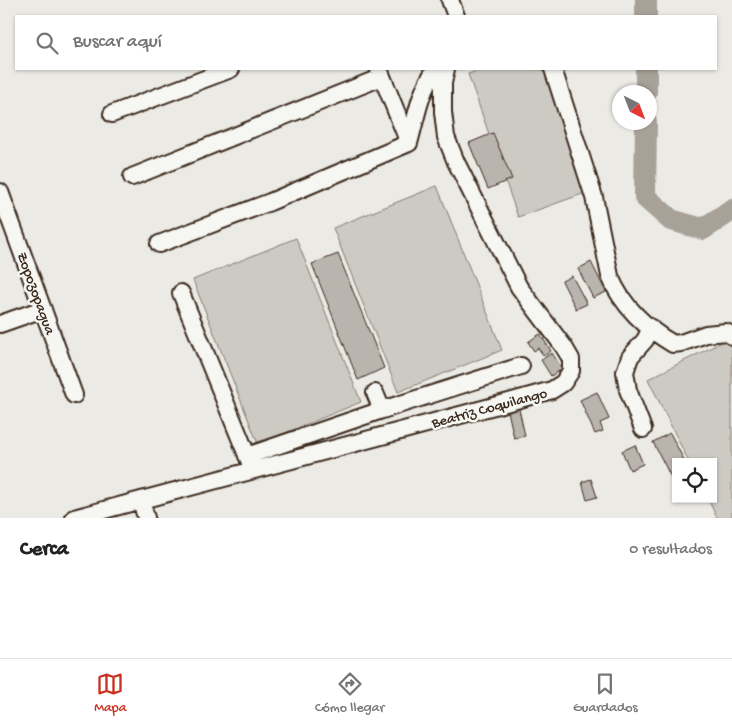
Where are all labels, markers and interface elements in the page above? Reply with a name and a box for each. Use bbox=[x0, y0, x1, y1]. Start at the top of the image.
search box bbox=[15, 15, 717, 70]
icon: search bbox=[33, 29, 61, 57]
text: Buscar aquí bbox=[73, 31, 162, 54]
north arrow bbox=[612, 85, 657, 130]
street label: Zopozopagua bbox=[12, 250, 59, 338]
street label: Beatriz Coquilango bbox=[429, 385, 549, 433]
map controls bbox=[672, 458, 717, 503]
button: locate bbox=[672, 458, 717, 503]
text: Cerca bbox=[20, 538, 68, 563]
text: 0 resultados bbox=[629, 541, 712, 560]
tab: Mapa bbox=[94, 670, 126, 717]
tab: Cómo llegar bbox=[315, 670, 384, 717]
tab: Guardados bbox=[573, 670, 638, 717]

